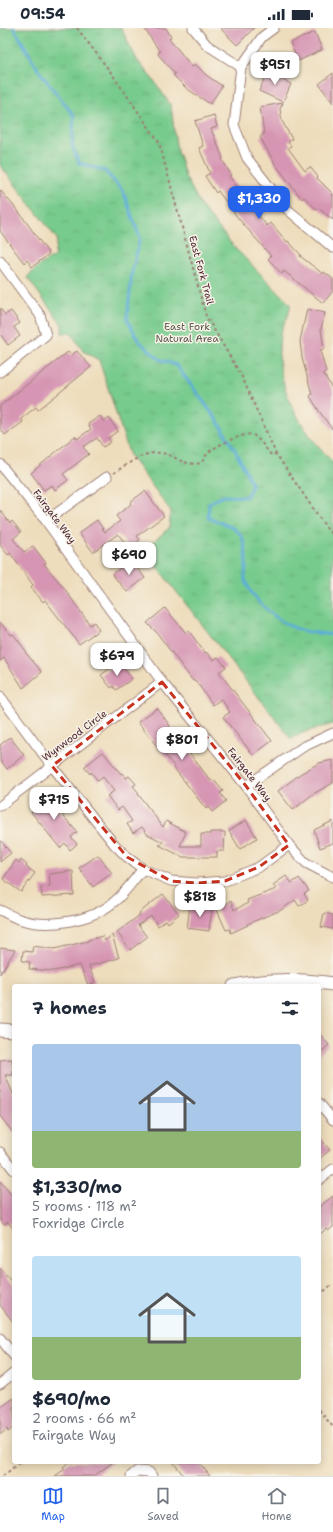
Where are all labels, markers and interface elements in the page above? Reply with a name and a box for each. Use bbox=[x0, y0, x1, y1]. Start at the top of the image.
text: 09:54 bbox=[20, 4, 65, 24]
pin: $951 bbox=[251, 52, 299, 86]
text: $951 bbox=[259, 56, 291, 73]
pin: $1,330 bbox=[226, 186, 292, 220]
text: $1,330 bbox=[237, 190, 281, 207]
street label: East Fork Trail bbox=[186, 234, 217, 306]
park label: East Fork Natural Area bbox=[155, 320, 219, 345]
street label: Fairgate Way bbox=[30, 487, 79, 546]
pin: $690 bbox=[105, 542, 153, 576]
text: $690 bbox=[111, 546, 147, 563]
pin: $679 bbox=[93, 643, 141, 677]
text: $679 bbox=[99, 647, 135, 664]
street label: Wynwood Circle bbox=[39, 707, 110, 764]
pin: $801 bbox=[158, 727, 206, 761]
text: $801 bbox=[166, 731, 198, 748]
street label: Fairgate Way bbox=[225, 745, 275, 804]
pin: $715 bbox=[30, 787, 78, 821]
text: $715 bbox=[38, 791, 70, 808]
pin: $818 bbox=[176, 884, 224, 918]
text: $818 bbox=[184, 888, 216, 905]
text: 7 homes bbox=[32, 997, 107, 1019]
icon: filters bbox=[279, 997, 301, 1019]
icon: home bbox=[131, 1070, 203, 1142]
text: $1,330/mo bbox=[32, 1176, 122, 1198]
text: 5 rooms · 118 m² bbox=[32, 1198, 137, 1215]
text: Foxridge Circle bbox=[32, 1215, 125, 1232]
icon: home bbox=[131, 1282, 203, 1354]
text: $690/mo bbox=[32, 1388, 111, 1410]
text: 2 rooms · 66 m² bbox=[32, 1410, 136, 1427]
text: Fairgate Way bbox=[32, 1427, 116, 1444]
tab: Map bbox=[41, 1485, 65, 1524]
tab: Saved bbox=[148, 1485, 179, 1524]
tab: Home bbox=[261, 1485, 292, 1524]

